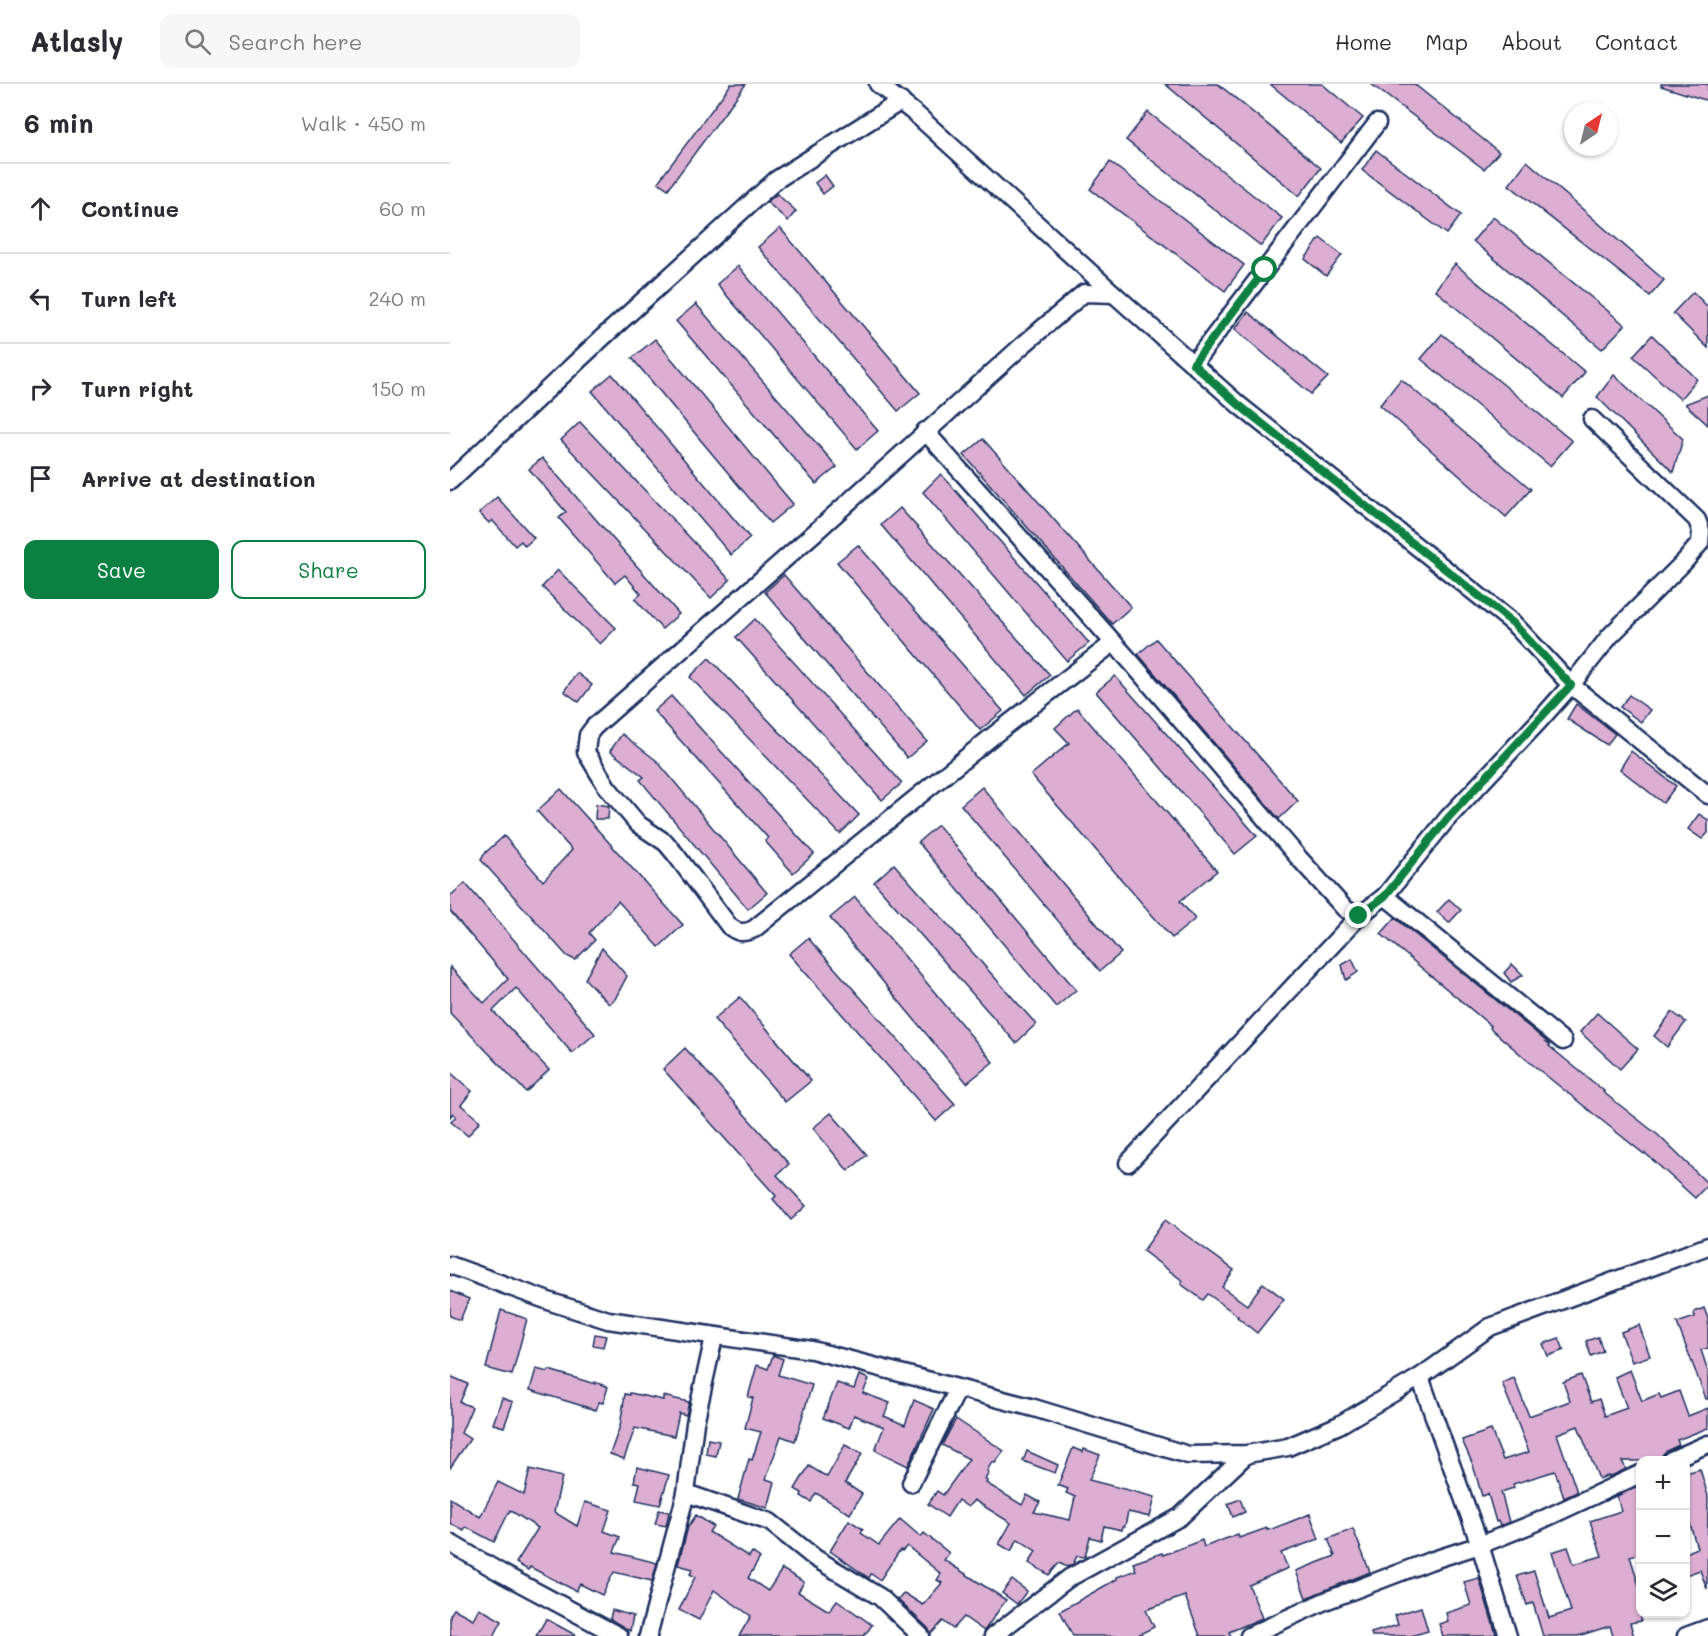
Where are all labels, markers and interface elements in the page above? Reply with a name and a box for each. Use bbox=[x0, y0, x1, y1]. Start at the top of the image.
search box bbox=[160, 14, 580, 68]
text: Atlasly bbox=[30, 23, 124, 59]
icon: search bbox=[181, 25, 214, 58]
text: Search here bbox=[229, 27, 362, 56]
text: Home bbox=[1335, 28, 1392, 55]
text: Map bbox=[1425, 28, 1468, 55]
text: About bbox=[1501, 28, 1562, 55]
text: Contact bbox=[1595, 28, 1678, 55]
north arrow bbox=[1564, 102, 1618, 156]
text: 6 min bbox=[24, 106, 93, 140]
text: Walk · 450 m bbox=[301, 110, 426, 136]
icon: ahead bbox=[24, 192, 57, 225]
text: Continue bbox=[81, 194, 179, 223]
text: 60 m bbox=[379, 195, 426, 221]
route start bbox=[1251, 256, 1277, 282]
icon: left bbox=[24, 282, 57, 315]
text: Turn left bbox=[81, 284, 177, 313]
text: 240 m bbox=[368, 285, 426, 311]
icon: right bbox=[24, 372, 57, 405]
text: Turn right bbox=[81, 374, 193, 403]
text: 150 m bbox=[371, 375, 426, 401]
icon: arrive bbox=[24, 462, 57, 495]
text: Arrive at destination bbox=[81, 464, 316, 493]
button: Save bbox=[24, 540, 219, 599]
button: Share bbox=[231, 540, 426, 599]
route end bbox=[1345, 902, 1371, 928]
map controls bbox=[1636, 1456, 1690, 1618]
button: + bbox=[1636, 1456, 1690, 1510]
button: − bbox=[1636, 1510, 1690, 1564]
button: layers bbox=[1636, 1564, 1690, 1618]

